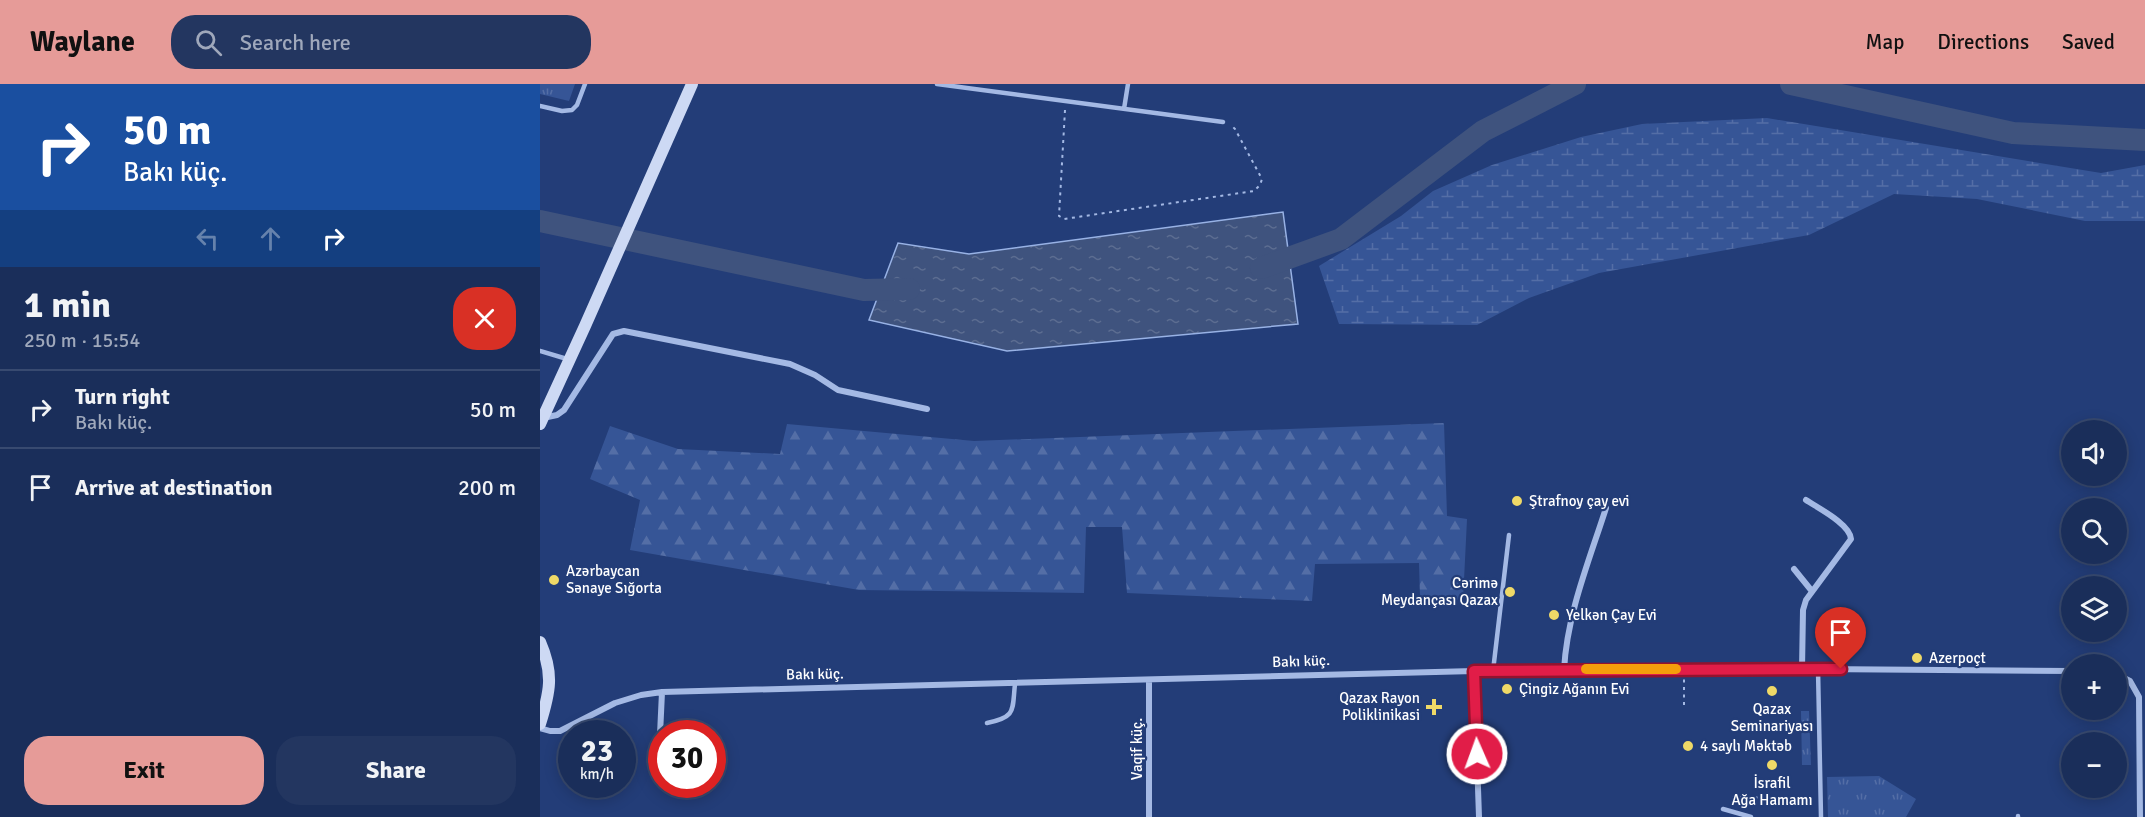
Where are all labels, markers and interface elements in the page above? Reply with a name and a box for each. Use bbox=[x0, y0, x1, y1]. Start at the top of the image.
search box bbox=[171, 15, 591, 69]
text: Waylane bbox=[30, 25, 135, 59]
icon: search bbox=[192, 26, 225, 59]
text: Search here bbox=[240, 29, 351, 56]
text: Map bbox=[1866, 29, 1904, 55]
text: Directions bbox=[1937, 29, 2029, 55]
text: Saved bbox=[2062, 29, 2115, 55]
text: 50 m bbox=[123, 105, 212, 156]
icon: right bbox=[24, 108, 102, 186]
text: Bakı küç. bbox=[123, 156, 227, 189]
icon: left bbox=[191, 222, 224, 255]
icon: ahead bbox=[254, 222, 287, 255]
icon: right bbox=[317, 222, 350, 255]
text: 1 min bbox=[24, 283, 111, 328]
button: close bbox=[453, 287, 516, 350]
text: 250 m · 15:54 bbox=[24, 328, 140, 353]
text: Turn right bbox=[75, 383, 170, 410]
icon: right bbox=[24, 393, 57, 426]
text: 50 m bbox=[470, 396, 516, 423]
text: Bakı küç. bbox=[75, 410, 152, 435]
map controls bbox=[2061, 420, 2127, 798]
button: sound bbox=[2061, 420, 2127, 486]
icon: arrive bbox=[24, 471, 57, 504]
text: Arrive at destination bbox=[75, 474, 272, 501]
text: 200 m bbox=[458, 474, 516, 501]
place label: Ştrafnoy çay evi bbox=[1529, 492, 1630, 510]
marker: Ştrafnoy çay evi bbox=[1510, 494, 1524, 508]
button: search bbox=[2061, 498, 2127, 564]
place label: Azərbaycan Sənaye Sığorta bbox=[566, 562, 662, 597]
marker: Azərbaycan Sənaye Sığorta bbox=[547, 573, 561, 587]
place label: Cərimə Meydançası Qazax bbox=[1381, 574, 1498, 609]
button: layers bbox=[2061, 576, 2127, 642]
marker: Cərimə Meydançası Qazax bbox=[1503, 585, 1517, 599]
place label: Yelkən Çay Evi bbox=[1566, 606, 1657, 624]
pin bbox=[1815, 607, 1866, 669]
marker: Yelkən Çay Evi bbox=[1547, 608, 1561, 622]
icon: arrive bbox=[1824, 616, 1857, 649]
place label: Azerpoçt bbox=[1929, 649, 1986, 667]
street label: Bakı küç. bbox=[1272, 651, 1330, 671]
marker: Azerpoçt bbox=[1910, 651, 1924, 665]
button: + bbox=[2061, 654, 2127, 720]
street label: Bakı küç. bbox=[786, 664, 844, 684]
place label: Çingiz Ağanın Evi bbox=[1519, 680, 1630, 698]
marker: Çingiz Ağanın Evi bbox=[1500, 682, 1514, 696]
marker: Qazax Seminariyası bbox=[1765, 684, 1779, 698]
place label: Qazax Rayon Poliklinikasi bbox=[1339, 689, 1420, 724]
marker: Qazax Rayon Poliklinikasi bbox=[1425, 698, 1443, 716]
place label: Qazax Seminariyası bbox=[1731, 700, 1813, 735]
street label: Vaqif küç. bbox=[1128, 718, 1146, 780]
speed limit sign: 30 bbox=[648, 720, 726, 798]
position arrow bbox=[1445, 722, 1509, 786]
button: − bbox=[2061, 732, 2127, 798]
text: 23 bbox=[581, 733, 613, 770]
button: Exit bbox=[24, 736, 264, 805]
button: Share bbox=[276, 736, 516, 805]
place label: 4 saylı Məktəb bbox=[1700, 737, 1792, 755]
marker: 4 saylı Məktəb bbox=[1681, 739, 1695, 753]
marker: İsrafil Ağa Hamamı bbox=[1765, 758, 1779, 772]
text: km/h bbox=[580, 765, 614, 783]
place label: İsrafil Ağa Hamamı bbox=[1731, 774, 1813, 809]

